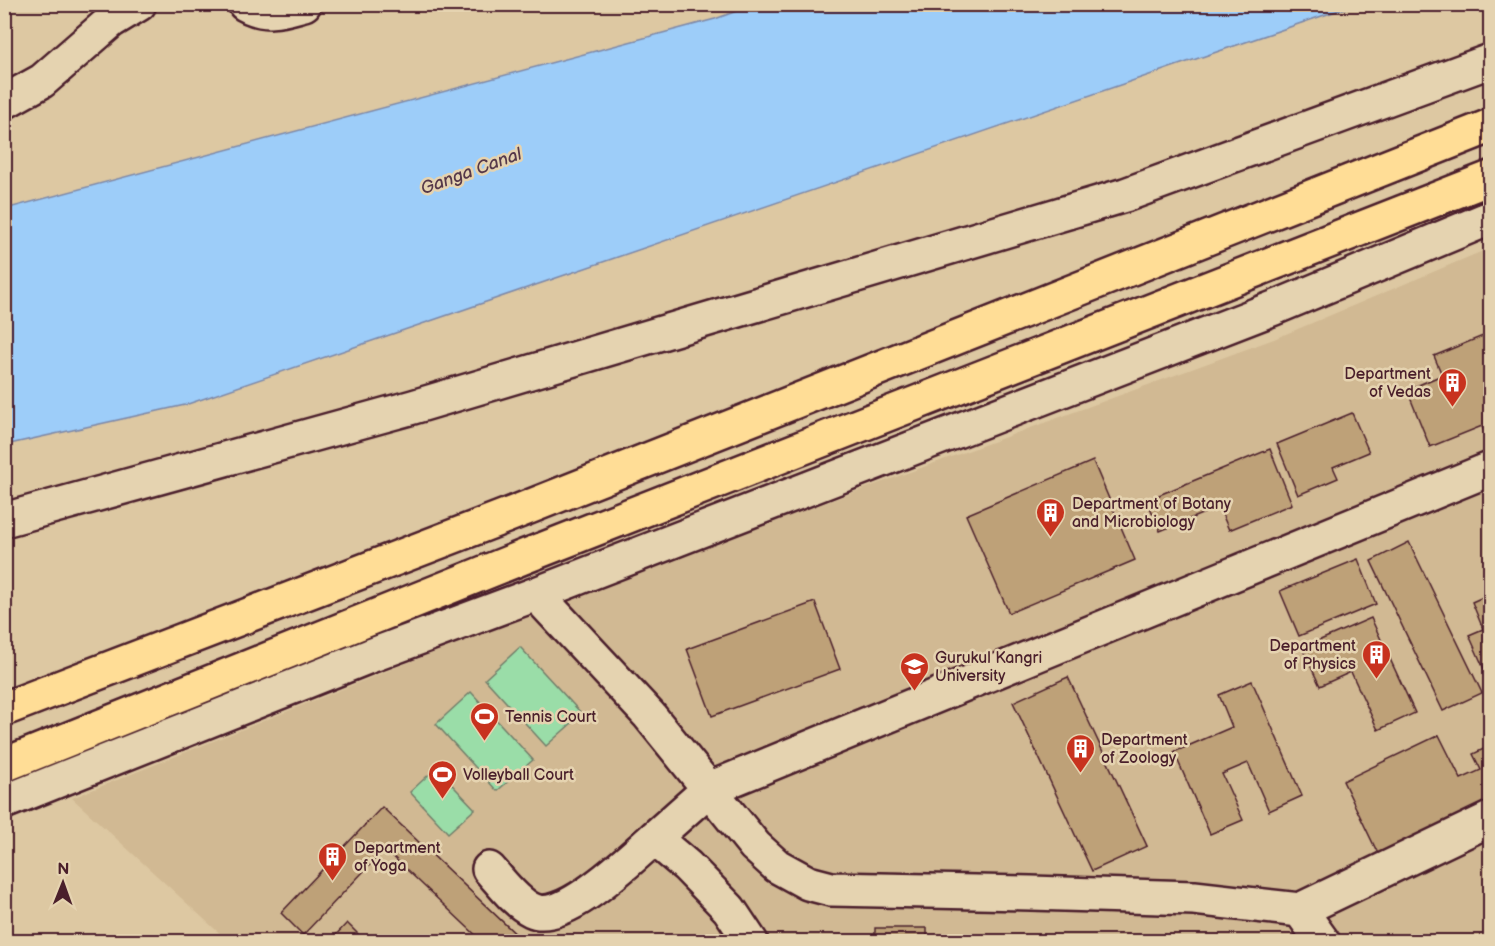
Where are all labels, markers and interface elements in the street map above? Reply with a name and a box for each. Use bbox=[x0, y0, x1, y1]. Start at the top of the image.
water label: Ganga Canal bbox=[418, 143, 525, 199]
place label: Department of Vedas bbox=[1344, 365, 1431, 402]
building icon: Department of Vedas bbox=[1436, 366, 1468, 408]
place label: Department of Botany and Microbiology bbox=[1072, 495, 1232, 532]
building icon: Department of Botany and Microbiology bbox=[1035, 496, 1067, 538]
place label: Department of Physics bbox=[1269, 637, 1356, 674]
building icon: Department of Physics bbox=[1361, 638, 1393, 680]
place label: Gurukul Kangri University bbox=[935, 649, 1042, 686]
school or university icon: Gurukul Kangri University bbox=[898, 650, 930, 692]
sports icon: Tennis Court bbox=[468, 700, 500, 742]
place label: Tennis Court bbox=[505, 708, 597, 727]
place label: Department of Zoology bbox=[1101, 731, 1188, 768]
building icon: Department of Zoology bbox=[1064, 732, 1096, 774]
sports icon: Volleyball Court bbox=[426, 758, 458, 800]
place label: Volleyball Court bbox=[463, 766, 574, 785]
place label: Department of Yoga bbox=[354, 839, 441, 876]
building icon: Department of Yoga bbox=[317, 840, 349, 882]
north arrow bbox=[33, 853, 93, 913]
text: N bbox=[57, 860, 69, 879]

